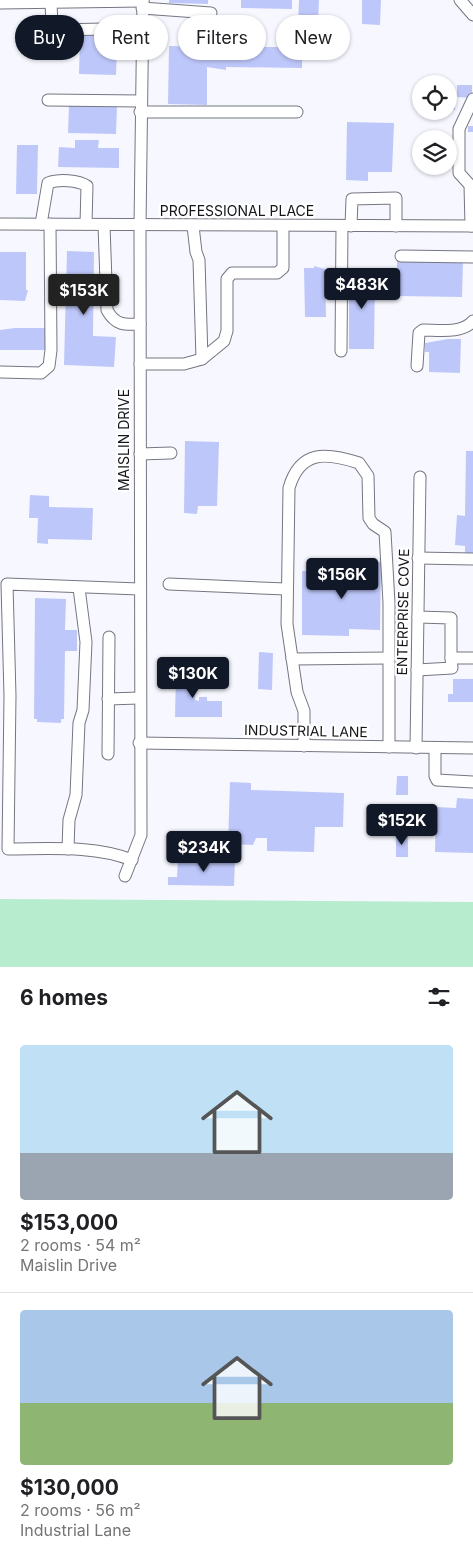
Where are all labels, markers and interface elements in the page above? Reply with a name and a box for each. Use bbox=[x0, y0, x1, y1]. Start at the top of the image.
chip: Buy bbox=[15, 15, 84, 60]
chip: Rent bbox=[94, 15, 168, 60]
chip: Filters bbox=[178, 15, 266, 60]
chip: New bbox=[276, 15, 350, 60]
map controls bbox=[412, 75, 457, 175]
button: locate bbox=[412, 75, 457, 120]
button: layers bbox=[412, 130, 457, 175]
street label: PROFESSIONAL PLACE bbox=[160, 202, 314, 219]
pin: $483K bbox=[327, 268, 397, 310]
pin: $153K bbox=[49, 274, 119, 316]
text: $483K bbox=[335, 274, 389, 294]
text: $153K bbox=[59, 280, 109, 300]
street label: MAISLIN DRIVE bbox=[115, 389, 132, 491]
street label: ENTERPRISE COVE bbox=[393, 548, 412, 676]
pin: $156K bbox=[307, 558, 377, 600]
text: $156K bbox=[317, 564, 367, 584]
pin: $130K bbox=[158, 656, 228, 699]
text: $130K bbox=[168, 663, 218, 683]
street label: INDUSTRIAL LANE bbox=[244, 721, 368, 740]
pin: $152K bbox=[367, 804, 437, 846]
text: $152K bbox=[377, 810, 427, 830]
pin: $234K bbox=[169, 830, 239, 873]
text: $234K bbox=[177, 837, 231, 857]
icon: filters bbox=[425, 983, 453, 1011]
text: 6 homes bbox=[20, 985, 108, 1010]
icon: home bbox=[192, 1077, 282, 1167]
text: $153,000 bbox=[20, 1210, 118, 1235]
text: 2 rooms · 54 m² bbox=[20, 1235, 141, 1255]
text: Maislin Drive bbox=[20, 1255, 117, 1275]
icon: home bbox=[192, 1343, 282, 1433]
text: $130,000 bbox=[20, 1475, 119, 1500]
text: 2 rooms · 56 m² bbox=[20, 1500, 141, 1520]
text: Industrial Lane bbox=[20, 1520, 131, 1540]

